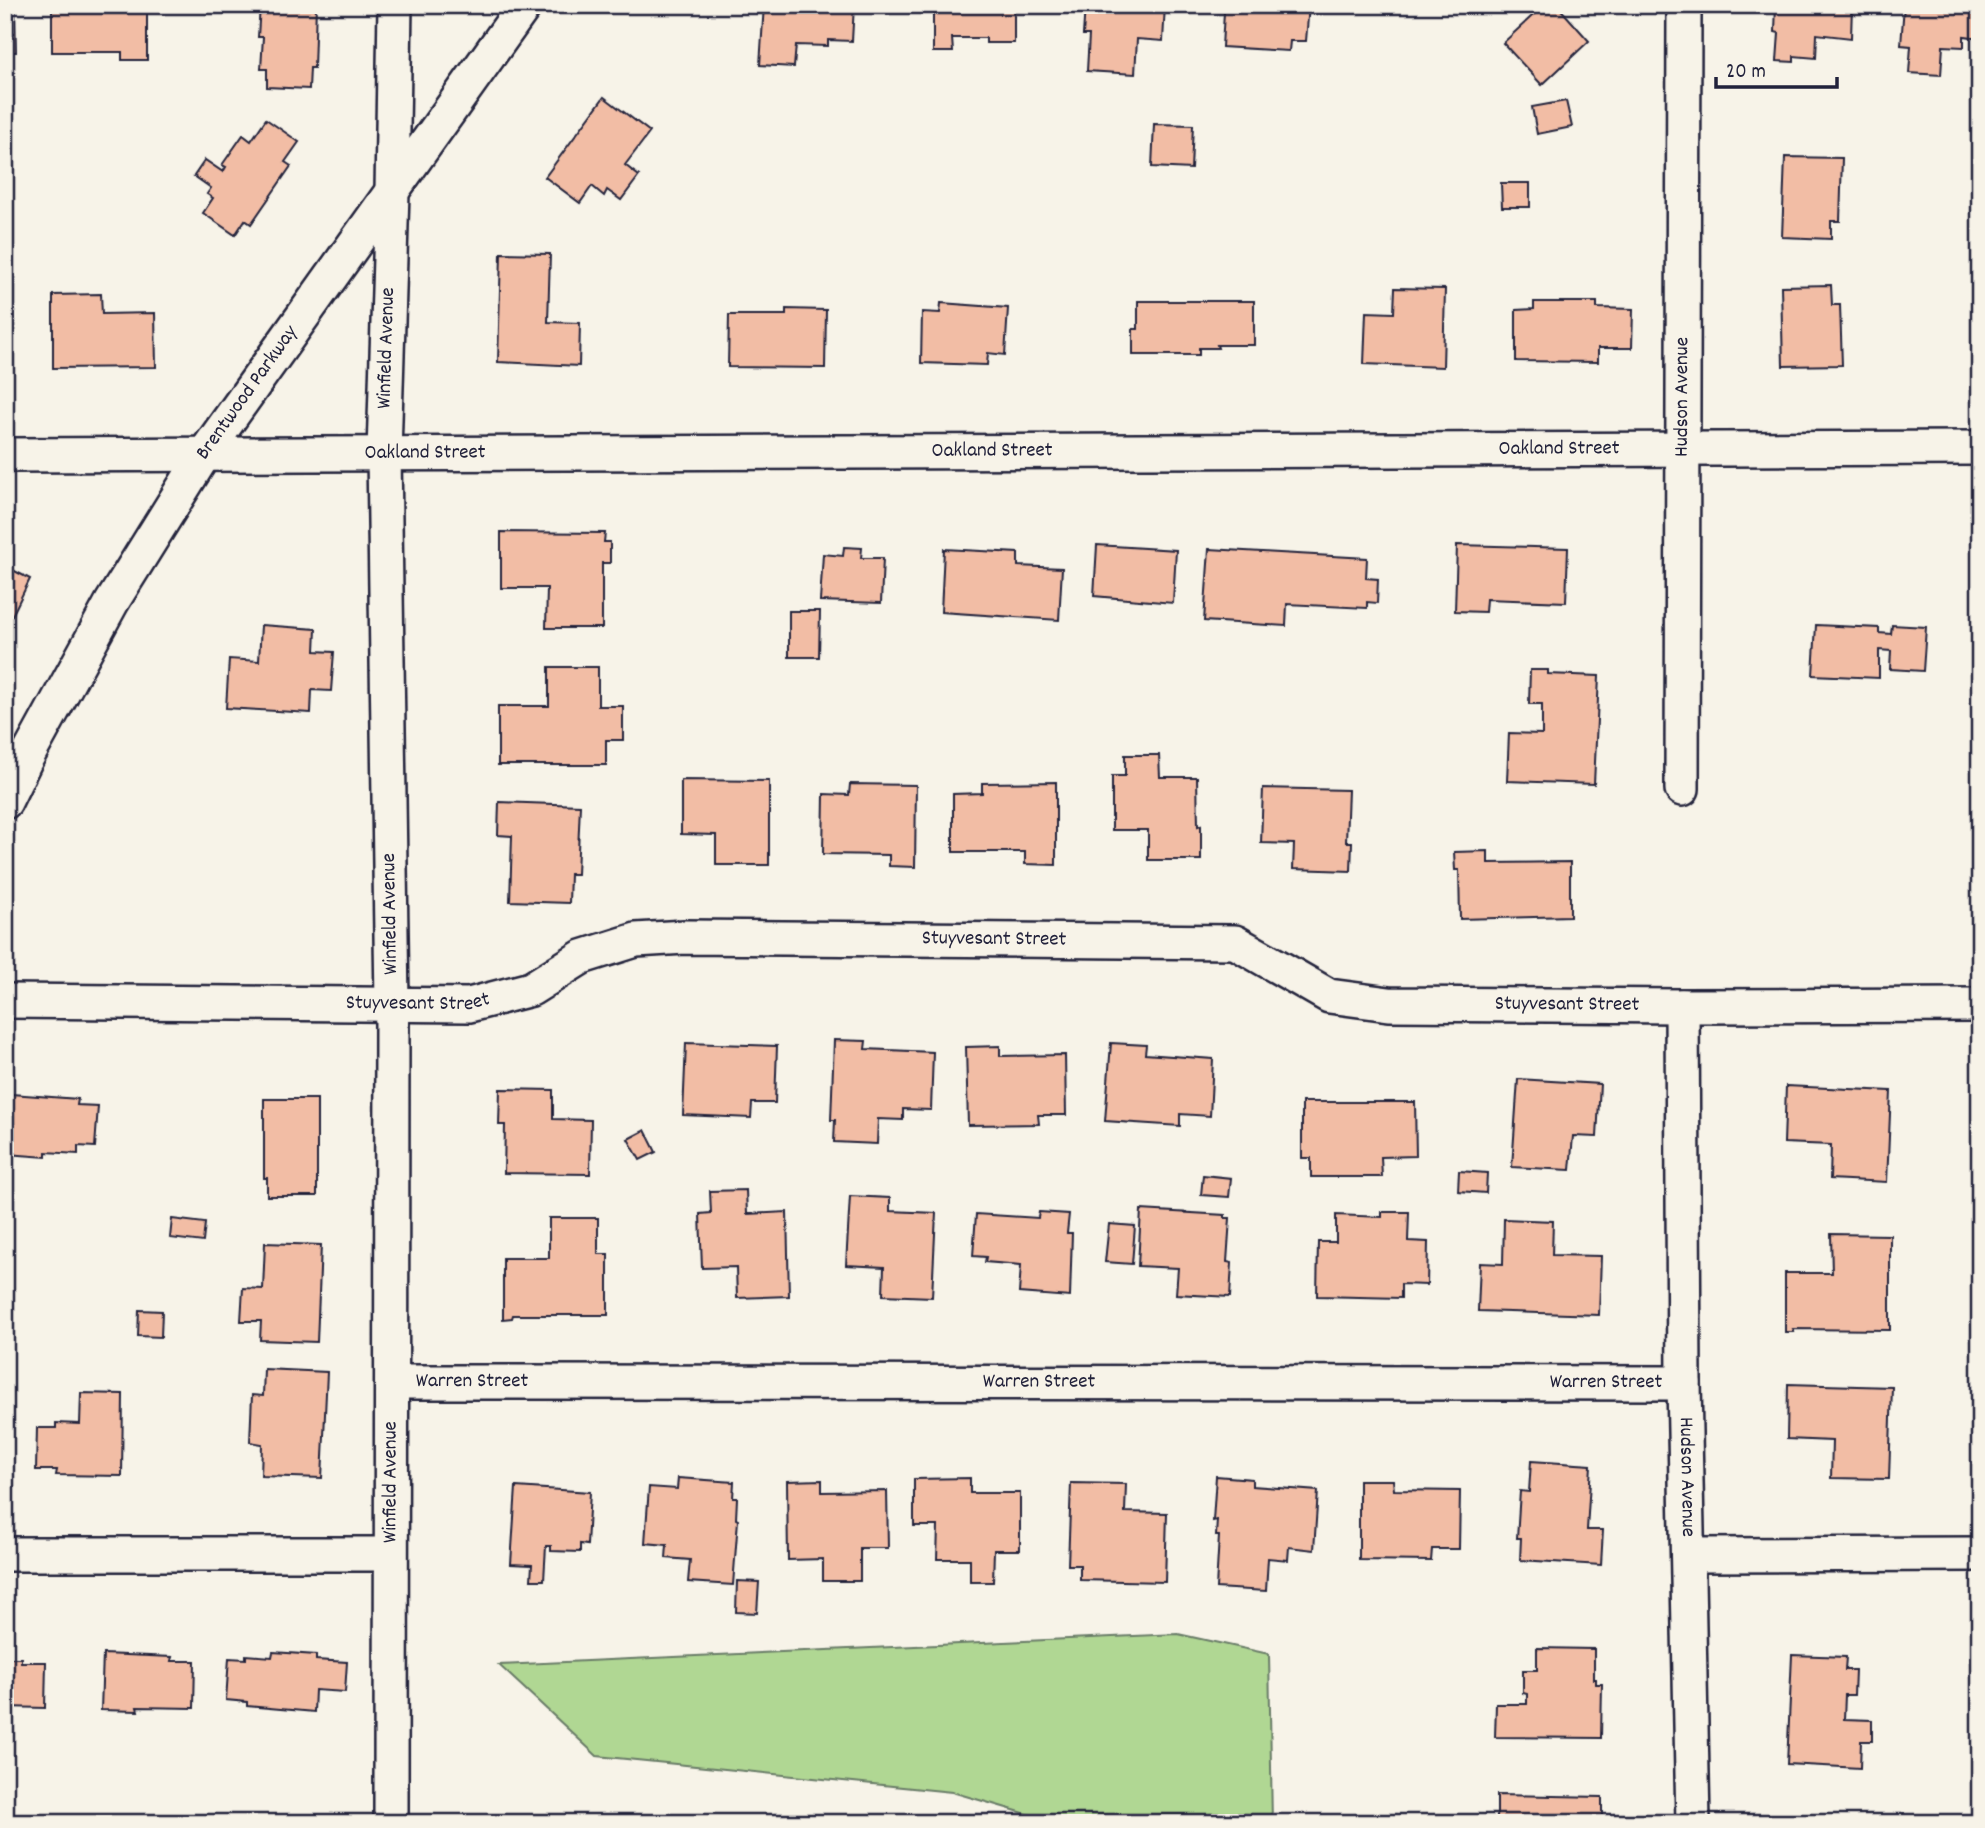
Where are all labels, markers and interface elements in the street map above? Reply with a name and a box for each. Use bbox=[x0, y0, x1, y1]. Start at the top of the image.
scale bar bbox=[1716, 46, 1836, 90]
text: 20 m bbox=[1726, 58, 1766, 88]
street label: Winfield Avenue bbox=[370, 287, 404, 409]
street label: Brentwood Parkway bbox=[189, 319, 307, 467]
street label: Hudson Avenue bbox=[1668, 337, 1698, 457]
street label: Oakland Street bbox=[1499, 434, 1620, 465]
street label: Oakland Street bbox=[932, 436, 1053, 467]
street label: Oakland Street bbox=[365, 438, 486, 469]
street label: Winfield Avenue bbox=[375, 853, 407, 975]
street label: Stuyvesant Street bbox=[922, 924, 1067, 955]
street label: Stuyvesant Street bbox=[346, 985, 494, 1020]
street label: Stuyvesant Street bbox=[1495, 990, 1640, 1021]
street label: Warren Street bbox=[416, 1367, 528, 1397]
street label: Warren Street bbox=[983, 1367, 1095, 1398]
street label: Warren Street bbox=[1550, 1368, 1662, 1398]
street label: Hudson Avenue bbox=[1670, 1417, 1702, 1537]
street label: Winfield Avenue bbox=[376, 1421, 406, 1543]

